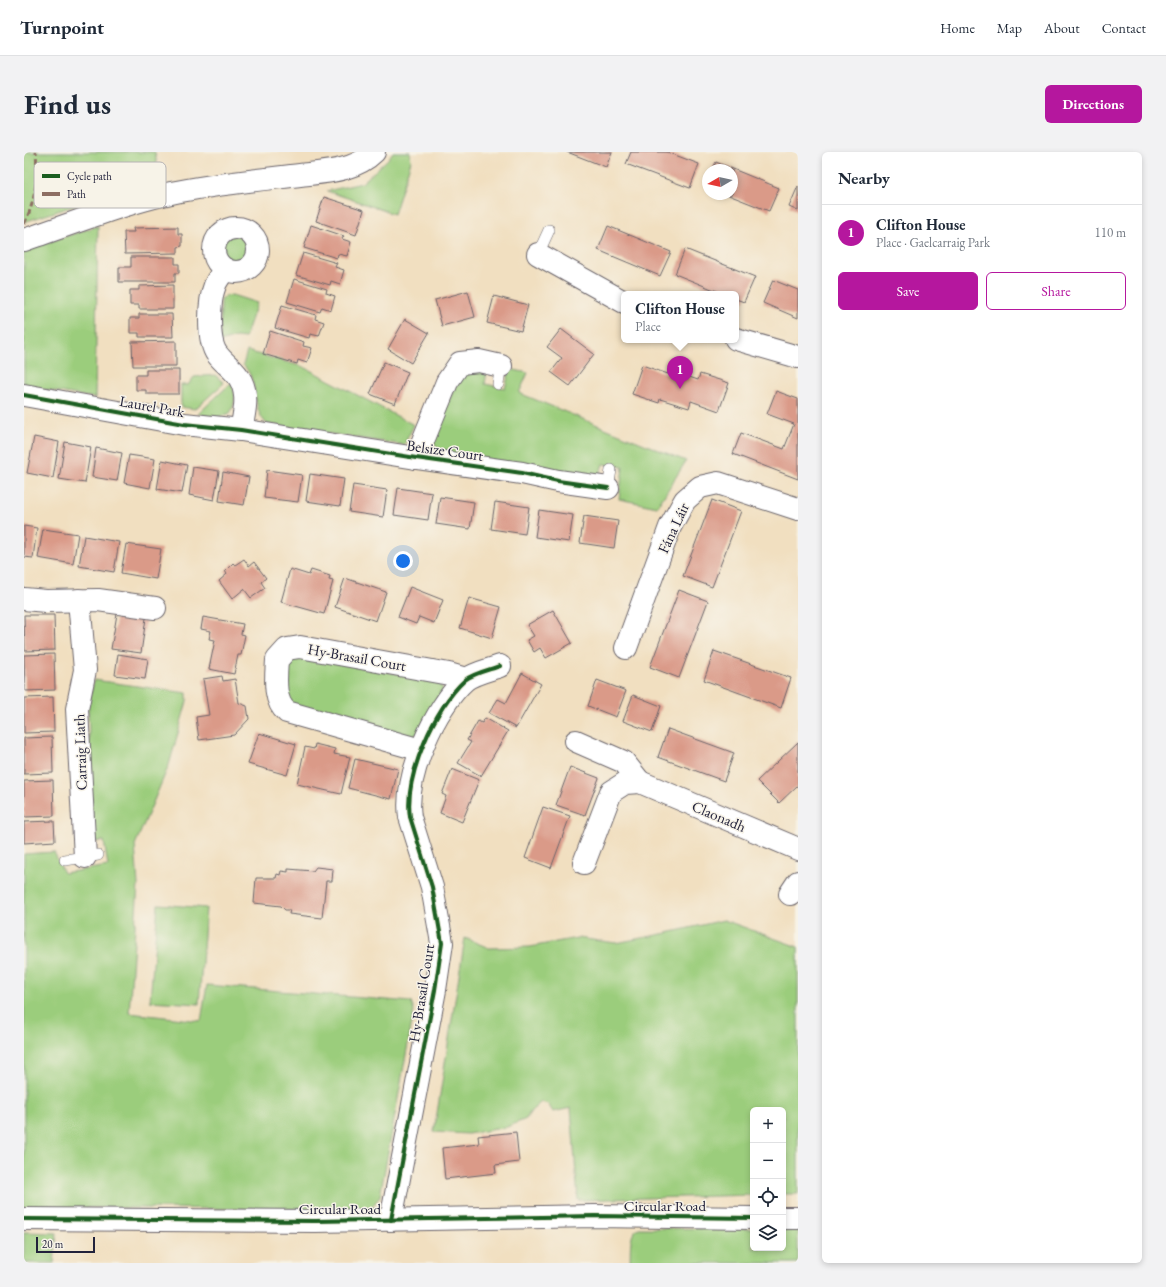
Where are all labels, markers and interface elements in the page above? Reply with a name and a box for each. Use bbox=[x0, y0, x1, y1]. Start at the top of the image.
text: Turnpoint bbox=[20, 15, 104, 40]
text: Home bbox=[940, 19, 975, 37]
text: Map bbox=[997, 19, 1022, 37]
text: About bbox=[1044, 19, 1080, 37]
text: Contact bbox=[1102, 19, 1146, 37]
button: Directions bbox=[1045, 85, 1142, 123]
text: Find us bbox=[24, 86, 111, 122]
legend bbox=[34, 162, 166, 208]
north arrow bbox=[702, 164, 738, 200]
text: Nearby bbox=[838, 167, 890, 189]
text: Cycle path bbox=[67, 169, 112, 183]
text: Path bbox=[67, 187, 86, 201]
text: Clifton House bbox=[876, 215, 965, 234]
text: 1 bbox=[848, 224, 854, 241]
text: 110 m bbox=[1095, 224, 1126, 241]
text: Place · Gaelcarraig Park bbox=[876, 234, 990, 251]
button: Save bbox=[838, 272, 978, 310]
button: Share bbox=[986, 272, 1126, 310]
popup bbox=[621, 291, 739, 343]
text: Clifton House bbox=[635, 299, 725, 318]
text: Place bbox=[635, 318, 661, 335]
pin: 1 bbox=[667, 356, 693, 389]
street label: Laurel Park bbox=[118, 391, 187, 421]
street label: Belsize Court bbox=[406, 435, 485, 465]
street label: Fána Láir bbox=[653, 500, 693, 556]
your location bbox=[393, 551, 413, 571]
street label: Hy-Brasail Court bbox=[306, 639, 408, 675]
street label: Carraig Liath bbox=[69, 713, 91, 791]
street label: Claonadh bbox=[689, 796, 749, 836]
street label: Hy-Brasail Court bbox=[404, 942, 438, 1044]
map controls bbox=[750, 1107, 786, 1251]
button: + bbox=[750, 1107, 786, 1143]
button: − bbox=[750, 1143, 786, 1179]
button: locate bbox=[750, 1179, 786, 1215]
street label: Circular Road bbox=[624, 1196, 707, 1215]
street label: Circular Road bbox=[299, 1199, 382, 1218]
button: layers bbox=[750, 1215, 786, 1251]
scale bar bbox=[36, 1235, 95, 1254]
text: 20 m bbox=[42, 1237, 63, 1251]

